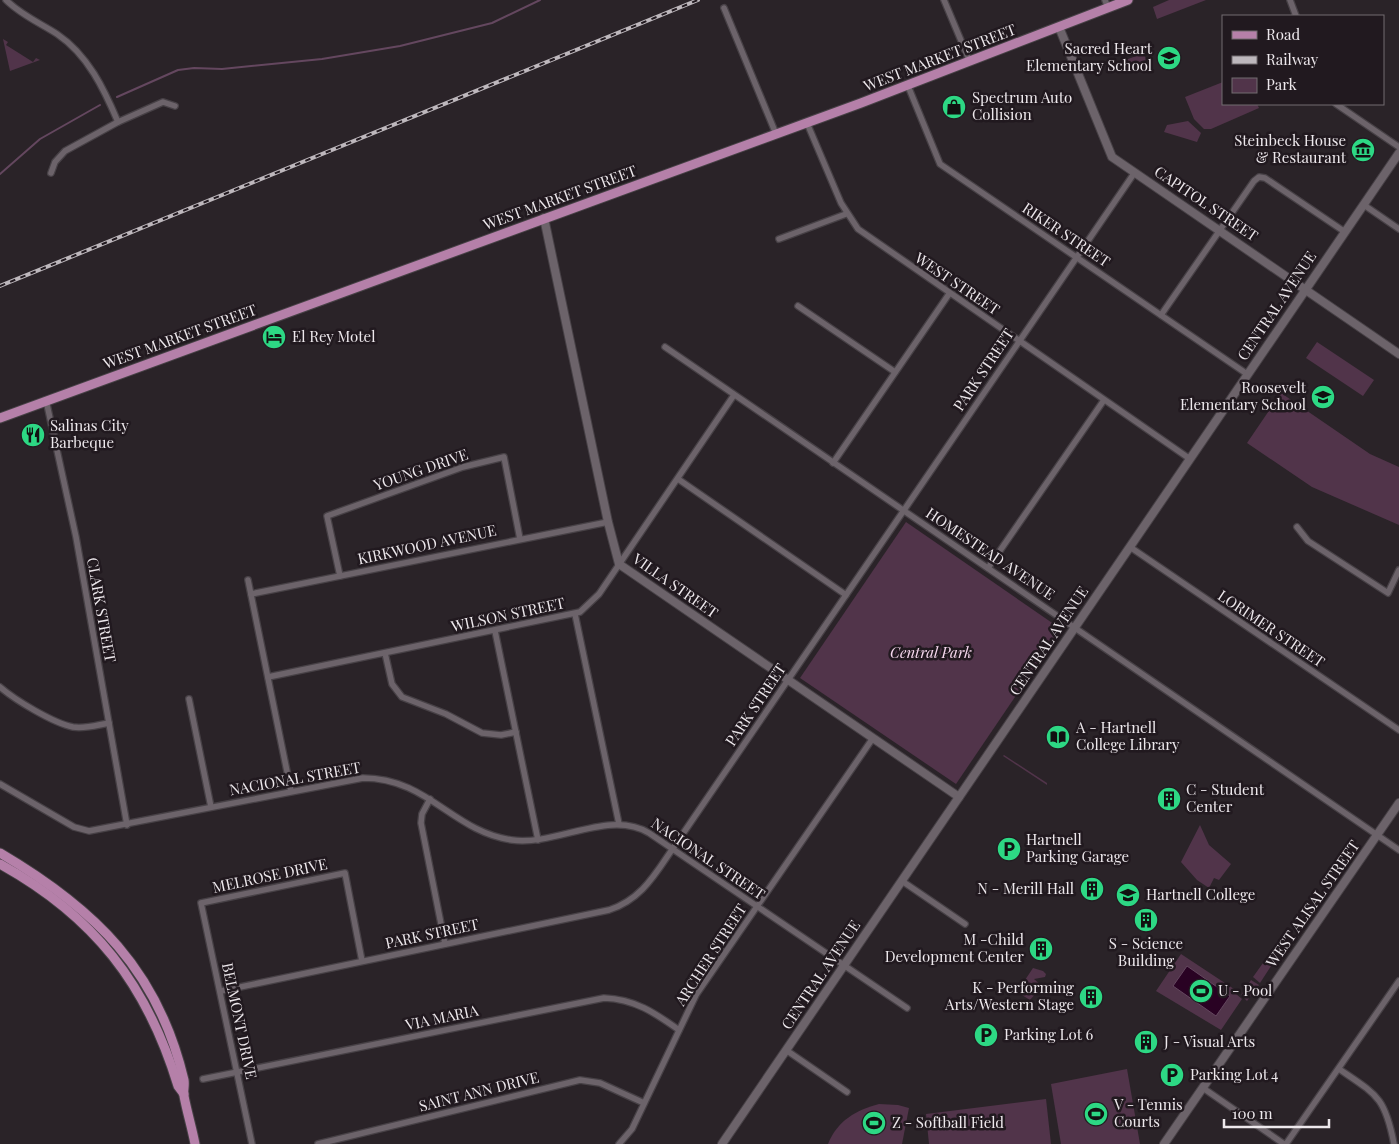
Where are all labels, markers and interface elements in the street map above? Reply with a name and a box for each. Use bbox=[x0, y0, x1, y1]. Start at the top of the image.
legend bbox=[1222, 15, 1384, 105]
street label: WEST MARKET STREET bbox=[860, 19, 1019, 96]
text: Road bbox=[1266, 24, 1300, 44]
place label: Sacred Heart Elementary School bbox=[1026, 38, 1153, 75]
school or university icon: Sacred Heart Elementary School bbox=[1156, 45, 1182, 71]
text: Railway bbox=[1266, 49, 1319, 69]
text: Park bbox=[1266, 74, 1298, 94]
place label: Spectrum Auto Collision bbox=[972, 87, 1072, 124]
shop icon: Spectrum Auto Collision bbox=[941, 94, 967, 120]
place label: Steinbeck House & Restaurant bbox=[1234, 130, 1347, 167]
museum icon: Steinbeck House & Restaurant bbox=[1350, 137, 1376, 163]
street label: WEST MARKET STREET bbox=[479, 160, 639, 234]
street label: CAPITOL STREET bbox=[1151, 161, 1262, 245]
street label: RIKER STREET bbox=[1019, 197, 1114, 271]
street label: WEST STREET bbox=[910, 247, 1004, 319]
street label: CENTRAL AVENUE bbox=[1232, 247, 1320, 364]
street label: WEST MARKET STREET bbox=[99, 299, 259, 373]
hotel icon: El Rey Motel bbox=[261, 324, 287, 350]
street label: PARK STREET bbox=[948, 324, 1018, 415]
place label: El Rey Motel bbox=[292, 326, 375, 346]
place label: Roosevelt Elementary School bbox=[1180, 377, 1307, 414]
school or university icon: Roosevelt Elementary School bbox=[1310, 384, 1336, 410]
place label: Salinas City Barbeque bbox=[50, 415, 129, 452]
restaurant icon: Salinas City Barbeque bbox=[20, 422, 46, 448]
street label: YOUNG DRIVE bbox=[370, 444, 471, 495]
street label: HOMESTEAD AVENUE bbox=[922, 503, 1059, 604]
street label: KIRKWOOD AVENUE bbox=[356, 520, 498, 568]
street label: VILLA STREET bbox=[628, 548, 722, 622]
street label: CLARK STREET bbox=[83, 556, 121, 664]
street label: CENTRAL AVENUE bbox=[1004, 582, 1092, 699]
street label: LORIMER STREET bbox=[1214, 585, 1329, 671]
street label: WILSON STREET bbox=[448, 592, 566, 636]
park label: Central Park bbox=[890, 642, 972, 662]
street label: PARK STREET bbox=[720, 659, 790, 750]
place label: A - Hartnell College Library bbox=[1075, 717, 1180, 754]
library icon: A - Hartnell College Library bbox=[1045, 724, 1071, 750]
street label: NACIONAL STREET bbox=[228, 757, 362, 799]
place label: C - Student Center bbox=[1186, 779, 1265, 816]
building icon: C - Student Center bbox=[1156, 786, 1182, 812]
street label: NACIONAL STREET bbox=[648, 813, 769, 904]
place label: Hartnell Parking Garage bbox=[1026, 829, 1129, 866]
parking icon: Hartnell Parking Garage bbox=[996, 836, 1022, 862]
street label: WEST ALISAL STREET bbox=[1260, 836, 1364, 972]
street label: MELROSE DRIVE bbox=[211, 853, 329, 897]
building icon: N - Merill Hall bbox=[1079, 876, 1105, 902]
place label: N - Merill Hall bbox=[977, 878, 1074, 898]
school or university icon: Hartnell College bbox=[1115, 882, 1141, 908]
place label: Hartnell College bbox=[1146, 884, 1255, 904]
street label: ARCHER STREET bbox=[669, 900, 751, 1010]
building icon: S - Science Building bbox=[1133, 907, 1159, 933]
street label: PARK STREET bbox=[383, 913, 480, 953]
street label: CENTRAL AVENUE bbox=[776, 916, 864, 1033]
place label: M -Child Development Center bbox=[885, 929, 1024, 966]
place label: S - Science Building bbox=[1109, 933, 1183, 970]
building icon: M -Child Development Center bbox=[1028, 936, 1054, 962]
street label: BELMONT DRIVE bbox=[218, 961, 262, 1081]
place label: K - Performing Arts/Western Stage bbox=[944, 977, 1074, 1014]
sports icon: U - Pool bbox=[1188, 978, 1214, 1004]
place label: U - Pool bbox=[1218, 980, 1272, 1000]
building icon: K - Performing Arts/Western Stage bbox=[1078, 984, 1104, 1010]
street label: VIA MARIA bbox=[402, 999, 481, 1035]
parking icon: Parking Lot 6 bbox=[973, 1022, 999, 1048]
place label: Parking Lot 6 bbox=[1004, 1024, 1093, 1044]
building icon: J - Visual Arts bbox=[1133, 1029, 1159, 1055]
place label: J - Visual Arts bbox=[1163, 1031, 1255, 1051]
parking icon: Parking Lot 4 bbox=[1159, 1062, 1185, 1088]
place label: Parking Lot 4 bbox=[1190, 1064, 1279, 1084]
street label: SAINT ANN DRIVE bbox=[417, 1066, 541, 1116]
place label: V - Tennis Courts bbox=[1113, 1094, 1183, 1131]
scale bar bbox=[1224, 1096, 1329, 1128]
sports icon: V - Tennis Courts bbox=[1083, 1101, 1109, 1127]
text: 100 m bbox=[1232, 1103, 1273, 1123]
sports icon: Z - Softball Field bbox=[861, 1110, 887, 1136]
place label: Z - Softball Field bbox=[892, 1112, 1004, 1132]

